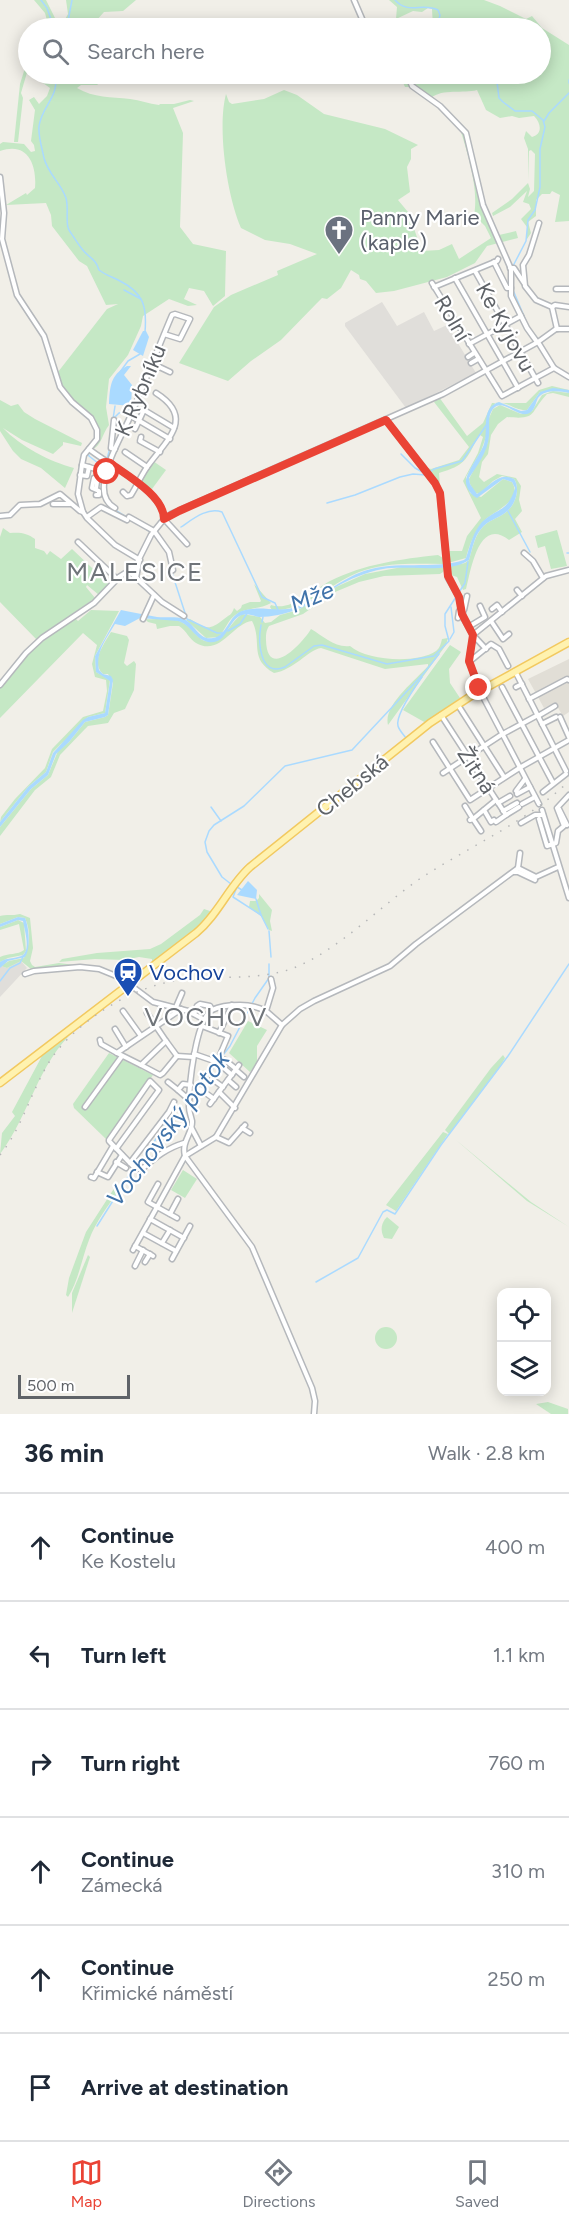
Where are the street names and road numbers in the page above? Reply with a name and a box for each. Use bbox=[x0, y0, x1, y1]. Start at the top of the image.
street label: Ke Kyjovu bbox=[470, 278, 541, 376]
street label: Rolní bbox=[428, 290, 477, 347]
street label: K Rybníku bbox=[109, 340, 172, 440]
street label: Žitná bbox=[451, 742, 502, 799]
street label: Chebská bbox=[311, 748, 394, 823]

